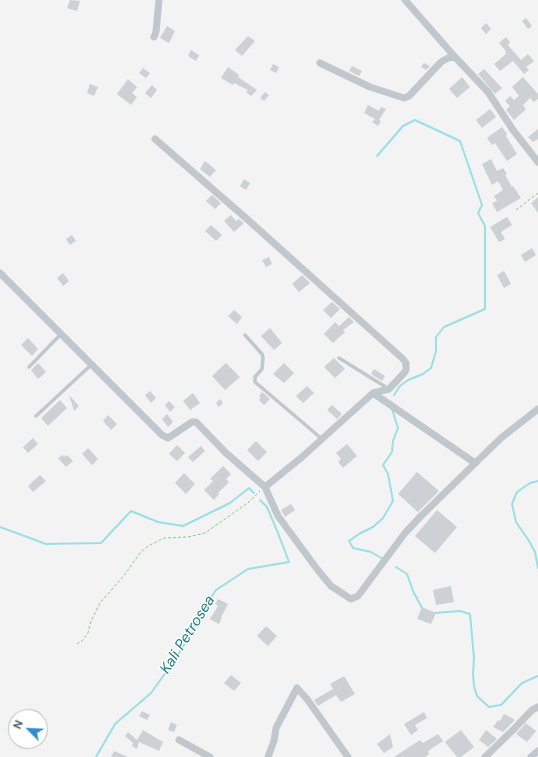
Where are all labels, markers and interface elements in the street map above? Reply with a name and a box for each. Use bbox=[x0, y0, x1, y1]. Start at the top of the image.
water label: Kali Petrosea bbox=[157, 592, 219, 678]
north arrow bbox=[8, 709, 48, 749]
text: N bbox=[10, 718, 26, 731]

